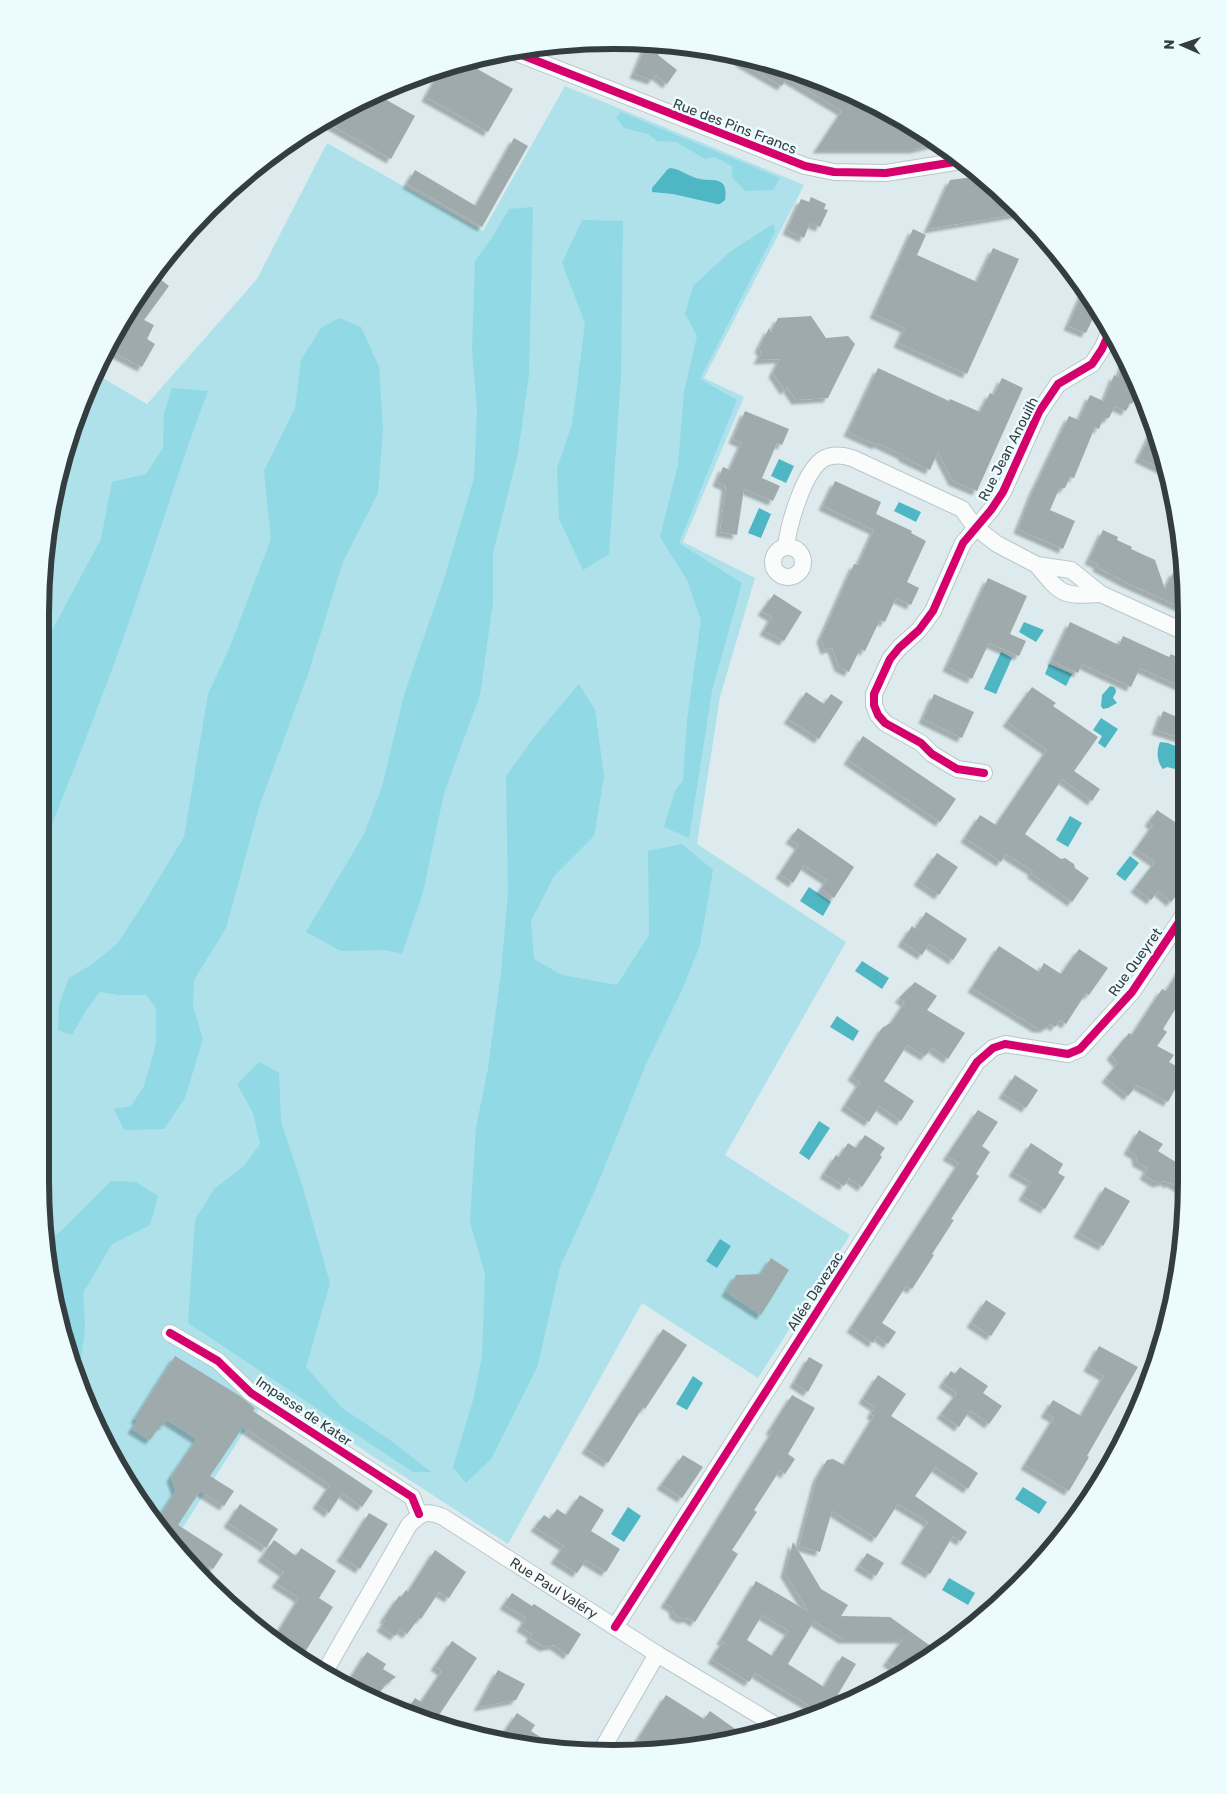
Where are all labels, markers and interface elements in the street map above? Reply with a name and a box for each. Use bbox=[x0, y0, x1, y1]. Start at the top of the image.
north arrow bbox=[1157, 20, 1207, 70]
text: N bbox=[1161, 39, 1178, 50]
street label: Rue des Pins Francs bbox=[670, 95, 799, 158]
street label: Rue Jean Anouilh bbox=[975, 394, 1042, 504]
street label: Rue Queyret bbox=[1105, 924, 1166, 1000]
street label: Allée Davezac bbox=[784, 1248, 847, 1334]
street label: Impasse de Kater bbox=[252, 1373, 356, 1450]
street label: Rue Paul Valéry bbox=[507, 1554, 601, 1623]

